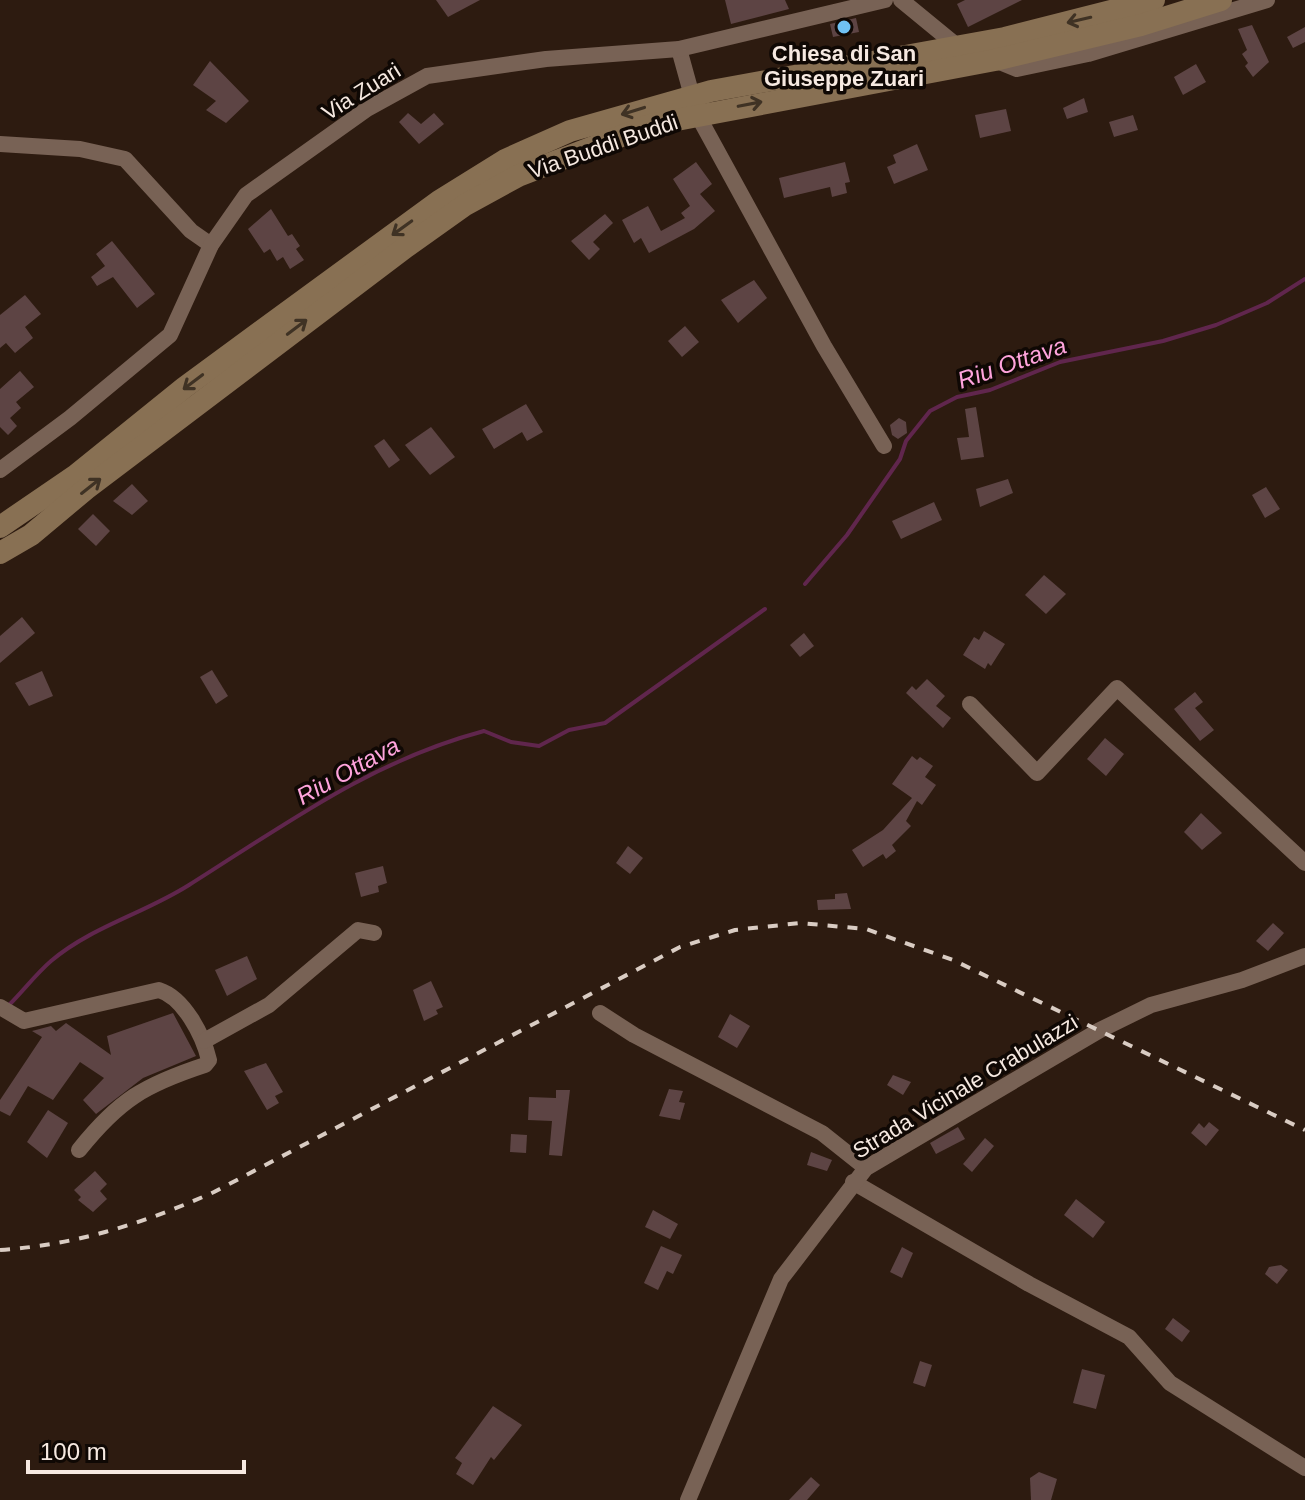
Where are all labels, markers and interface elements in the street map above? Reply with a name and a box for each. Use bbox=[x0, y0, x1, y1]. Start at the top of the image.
one-way arrow bbox=[1067, 14, 1093, 29]
marker: Chiesa di San Giuseppe Zuari bbox=[835, 18, 853, 36]
place label: Chiesa di San Giuseppe Zuari bbox=[764, 41, 924, 91]
street label: Via Zuari bbox=[317, 58, 405, 125]
one-way arrow bbox=[737, 96, 762, 111]
one-way arrow bbox=[620, 104, 646, 119]
street label: Via Buddi Buddi bbox=[525, 109, 681, 184]
one-way arrow bbox=[392, 219, 413, 236]
one-way arrow bbox=[286, 319, 307, 336]
water label: Riu Ottava bbox=[954, 331, 1070, 394]
one-way arrow bbox=[182, 373, 204, 390]
one-way arrow bbox=[80, 477, 101, 494]
water label: Riu Ottava bbox=[292, 731, 404, 810]
street label: Strada Vicinale Crabulazzi bbox=[848, 1009, 1082, 1163]
scale bar bbox=[28, 1424, 244, 1474]
text: 100 m bbox=[40, 1438, 107, 1465]

